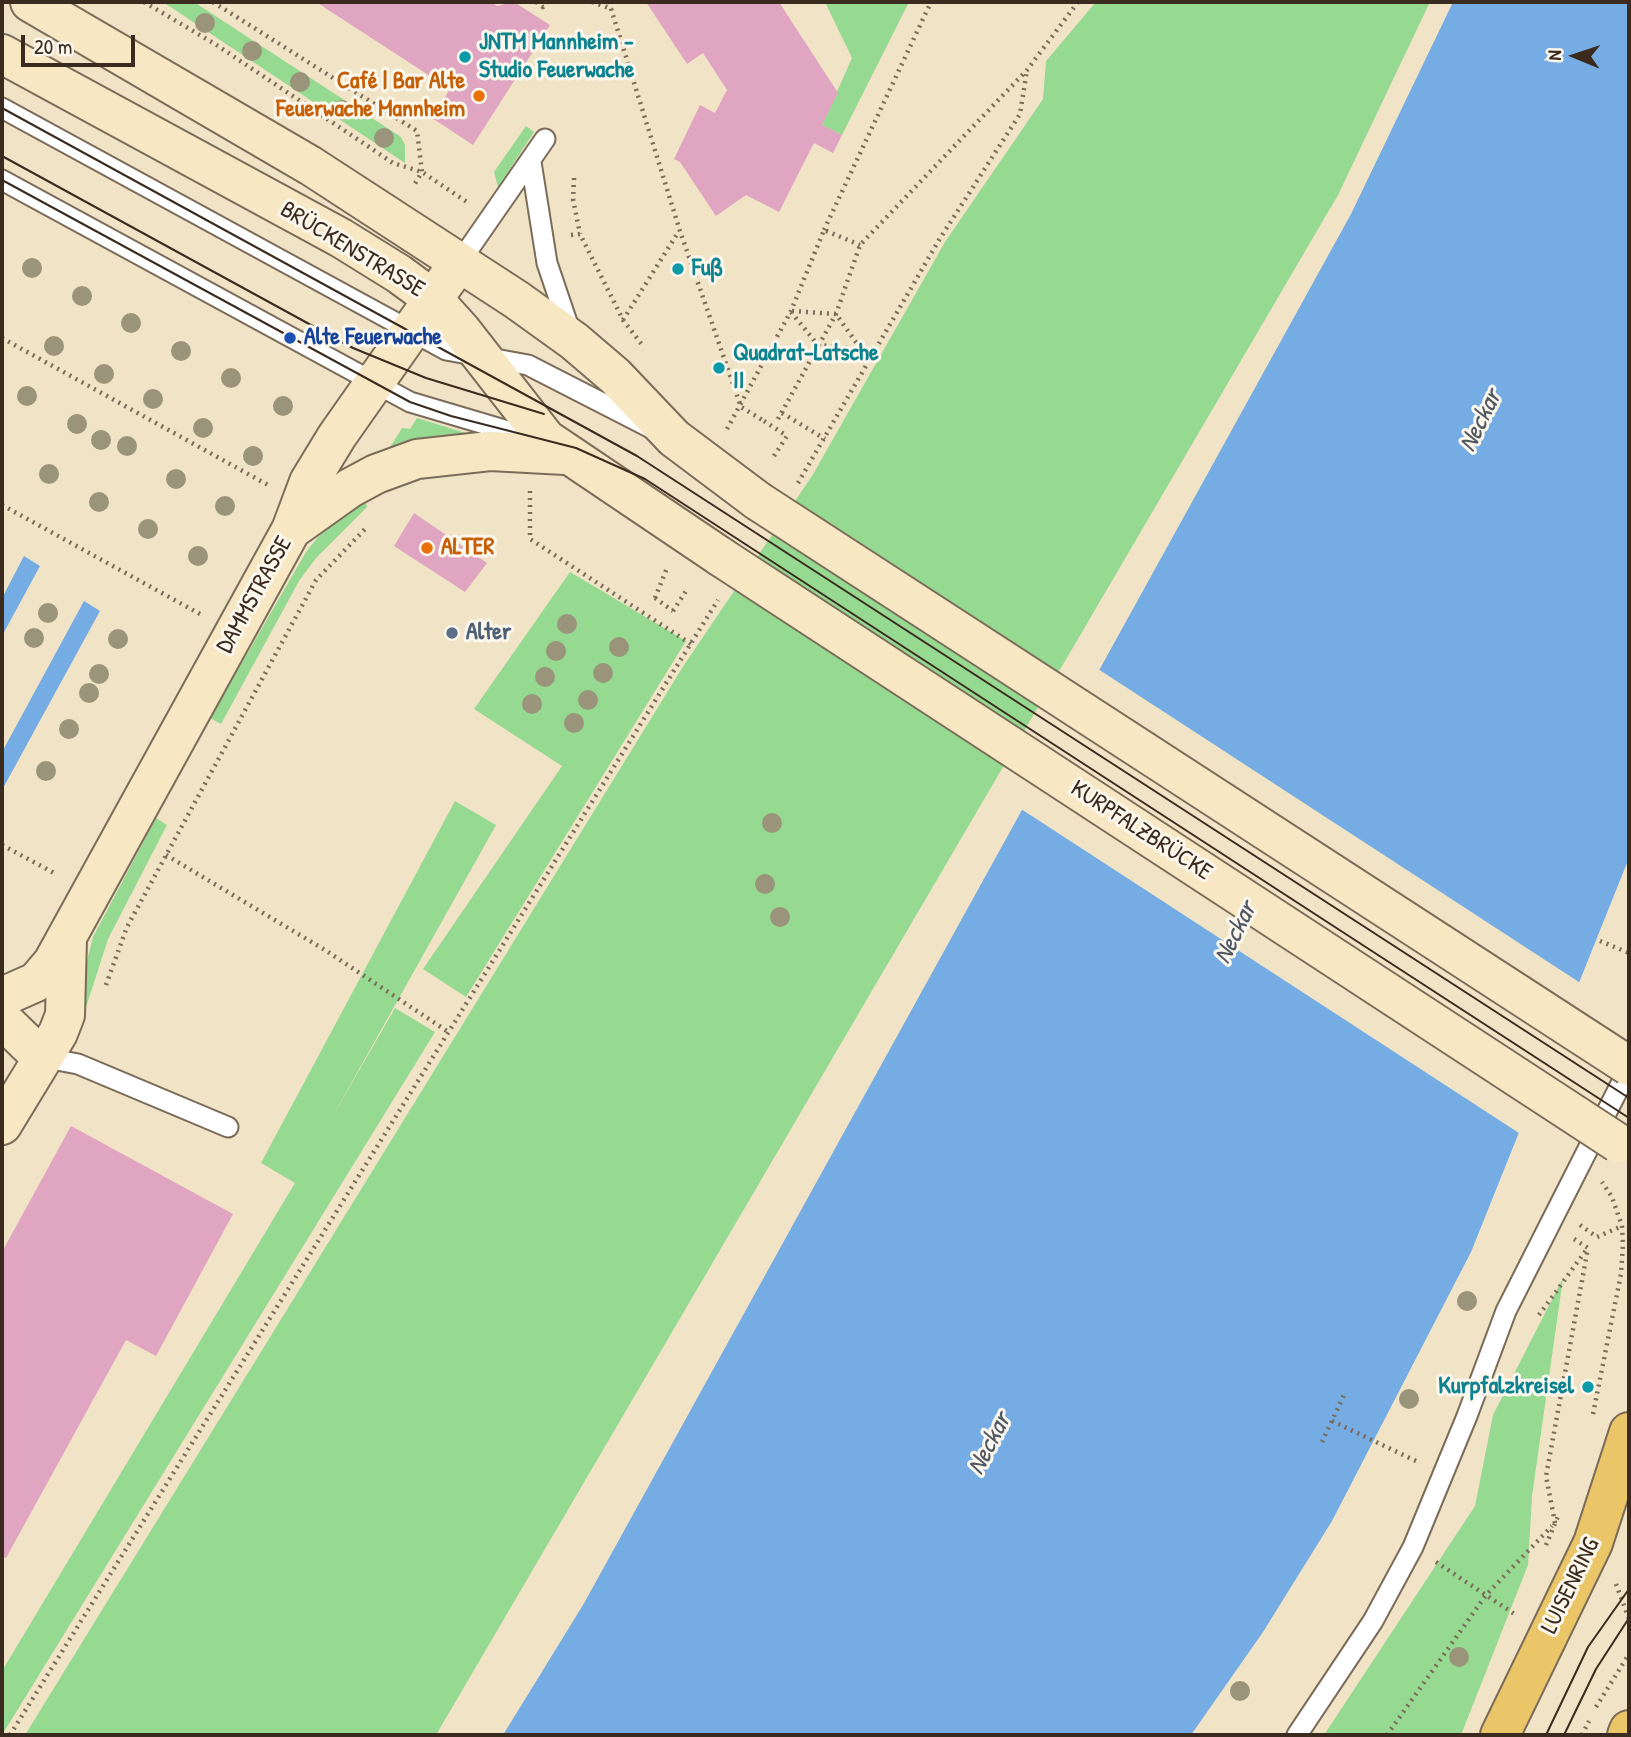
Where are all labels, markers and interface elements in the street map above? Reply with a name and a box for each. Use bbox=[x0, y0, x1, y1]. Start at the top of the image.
scale bar bbox=[24, 21, 138, 65]
north arrow bbox=[1540, 21, 1610, 91]
place label: JNTM Mannheim - Studio Feuerwache bbox=[479, 29, 634, 85]
text: 20 m bbox=[34, 32, 72, 61]
marker: JNTM Mannheim - Studio Feuerwache bbox=[457, 49, 473, 65]
text: N bbox=[1541, 50, 1567, 61]
place label: Café | Bar Alte Feuerwache Mannheim bbox=[276, 68, 465, 124]
marker: Café | Bar Alte Feuerwache Mannheim bbox=[471, 88, 487, 104]
street label: BRÜCKENSTRASSE bbox=[275, 196, 429, 304]
place label: Fuß bbox=[692, 255, 723, 283]
marker: Fuß bbox=[670, 261, 686, 277]
place label: Alte Feuerwache bbox=[304, 324, 442, 352]
marker: Alte Feuerwache bbox=[282, 330, 298, 346]
place label: Quadrat-Latsche II bbox=[733, 340, 878, 396]
marker: Quadrat-Latsche II bbox=[711, 360, 727, 376]
water label: Neckar bbox=[1453, 385, 1509, 457]
street label: DAMMSTRASSE bbox=[211, 532, 299, 658]
place label: ALTER bbox=[441, 534, 494, 562]
marker: ALTER bbox=[419, 540, 435, 556]
place label: Alter bbox=[466, 619, 511, 647]
marker: Alter bbox=[444, 625, 460, 641]
street label: KURPFALZBRÜCKE bbox=[1065, 775, 1217, 887]
water label: Neckar bbox=[1208, 897, 1264, 969]
place label: Kurpfalzkreisel bbox=[1438, 1373, 1574, 1401]
marker: Kurpfalzkreisel bbox=[1580, 1379, 1596, 1395]
water label: Neckar bbox=[961, 1408, 1019, 1480]
street label: LUISENRING bbox=[1535, 1533, 1607, 1639]

